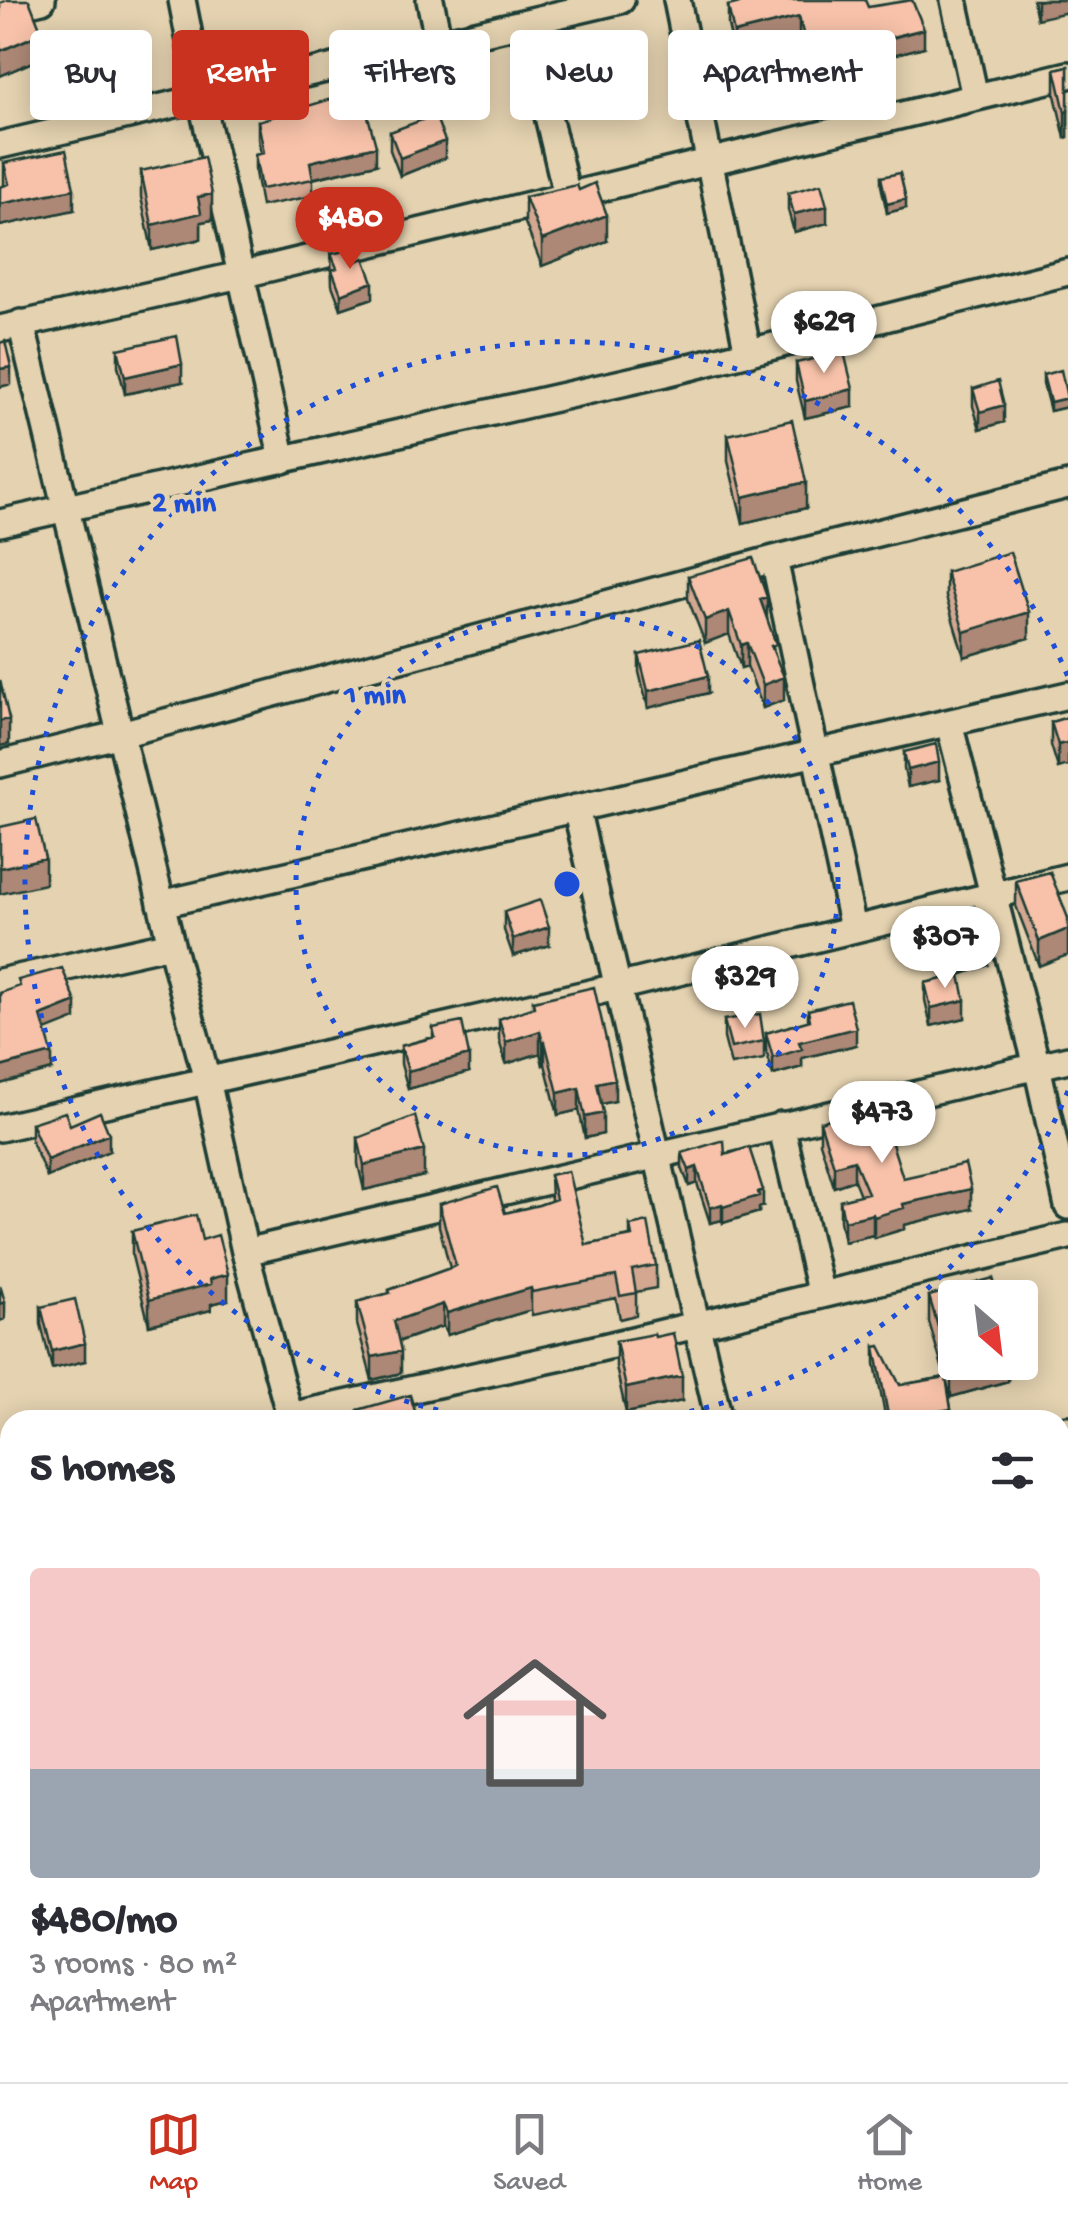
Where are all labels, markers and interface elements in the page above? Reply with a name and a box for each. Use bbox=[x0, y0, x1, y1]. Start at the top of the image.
chip: Buy bbox=[30, 30, 152, 120]
chip: Rent bbox=[172, 30, 309, 120]
chip: Filters bbox=[329, 30, 490, 120]
chip: New bbox=[510, 30, 648, 120]
chip: Apartment bbox=[668, 30, 896, 120]
pin: $480 bbox=[291, 187, 409, 272]
text: $480 bbox=[317, 200, 383, 238]
pin: $629 bbox=[765, 291, 883, 376]
text: $629 bbox=[793, 304, 855, 342]
text: 2 min bbox=[152, 488, 217, 523]
text: 1 min bbox=[343, 680, 406, 715]
centre of rings bbox=[549, 866, 585, 902]
pin: $307 bbox=[886, 906, 1004, 991]
text: $307 bbox=[912, 919, 978, 957]
pin: $329 bbox=[686, 946, 804, 1031]
text: $329 bbox=[714, 959, 776, 997]
pin: $473 bbox=[823, 1081, 941, 1166]
text: $473 bbox=[851, 1094, 913, 1132]
north arrow bbox=[938, 1280, 1038, 1380]
map controls bbox=[938, 1280, 1038, 1380]
icon: filters bbox=[985, 1443, 1040, 1498]
text: 5 homes bbox=[30, 1446, 173, 1495]
icon: home bbox=[445, 1633, 625, 1813]
text: $480/mo bbox=[30, 1898, 177, 1947]
text: 3 rooms · 80 m² bbox=[30, 1947, 237, 1985]
text: Apartment bbox=[30, 1985, 174, 2023]
tab: Map bbox=[146, 2107, 201, 2200]
tab: Saved bbox=[493, 2107, 565, 2200]
tab: Home bbox=[857, 2107, 922, 2200]

